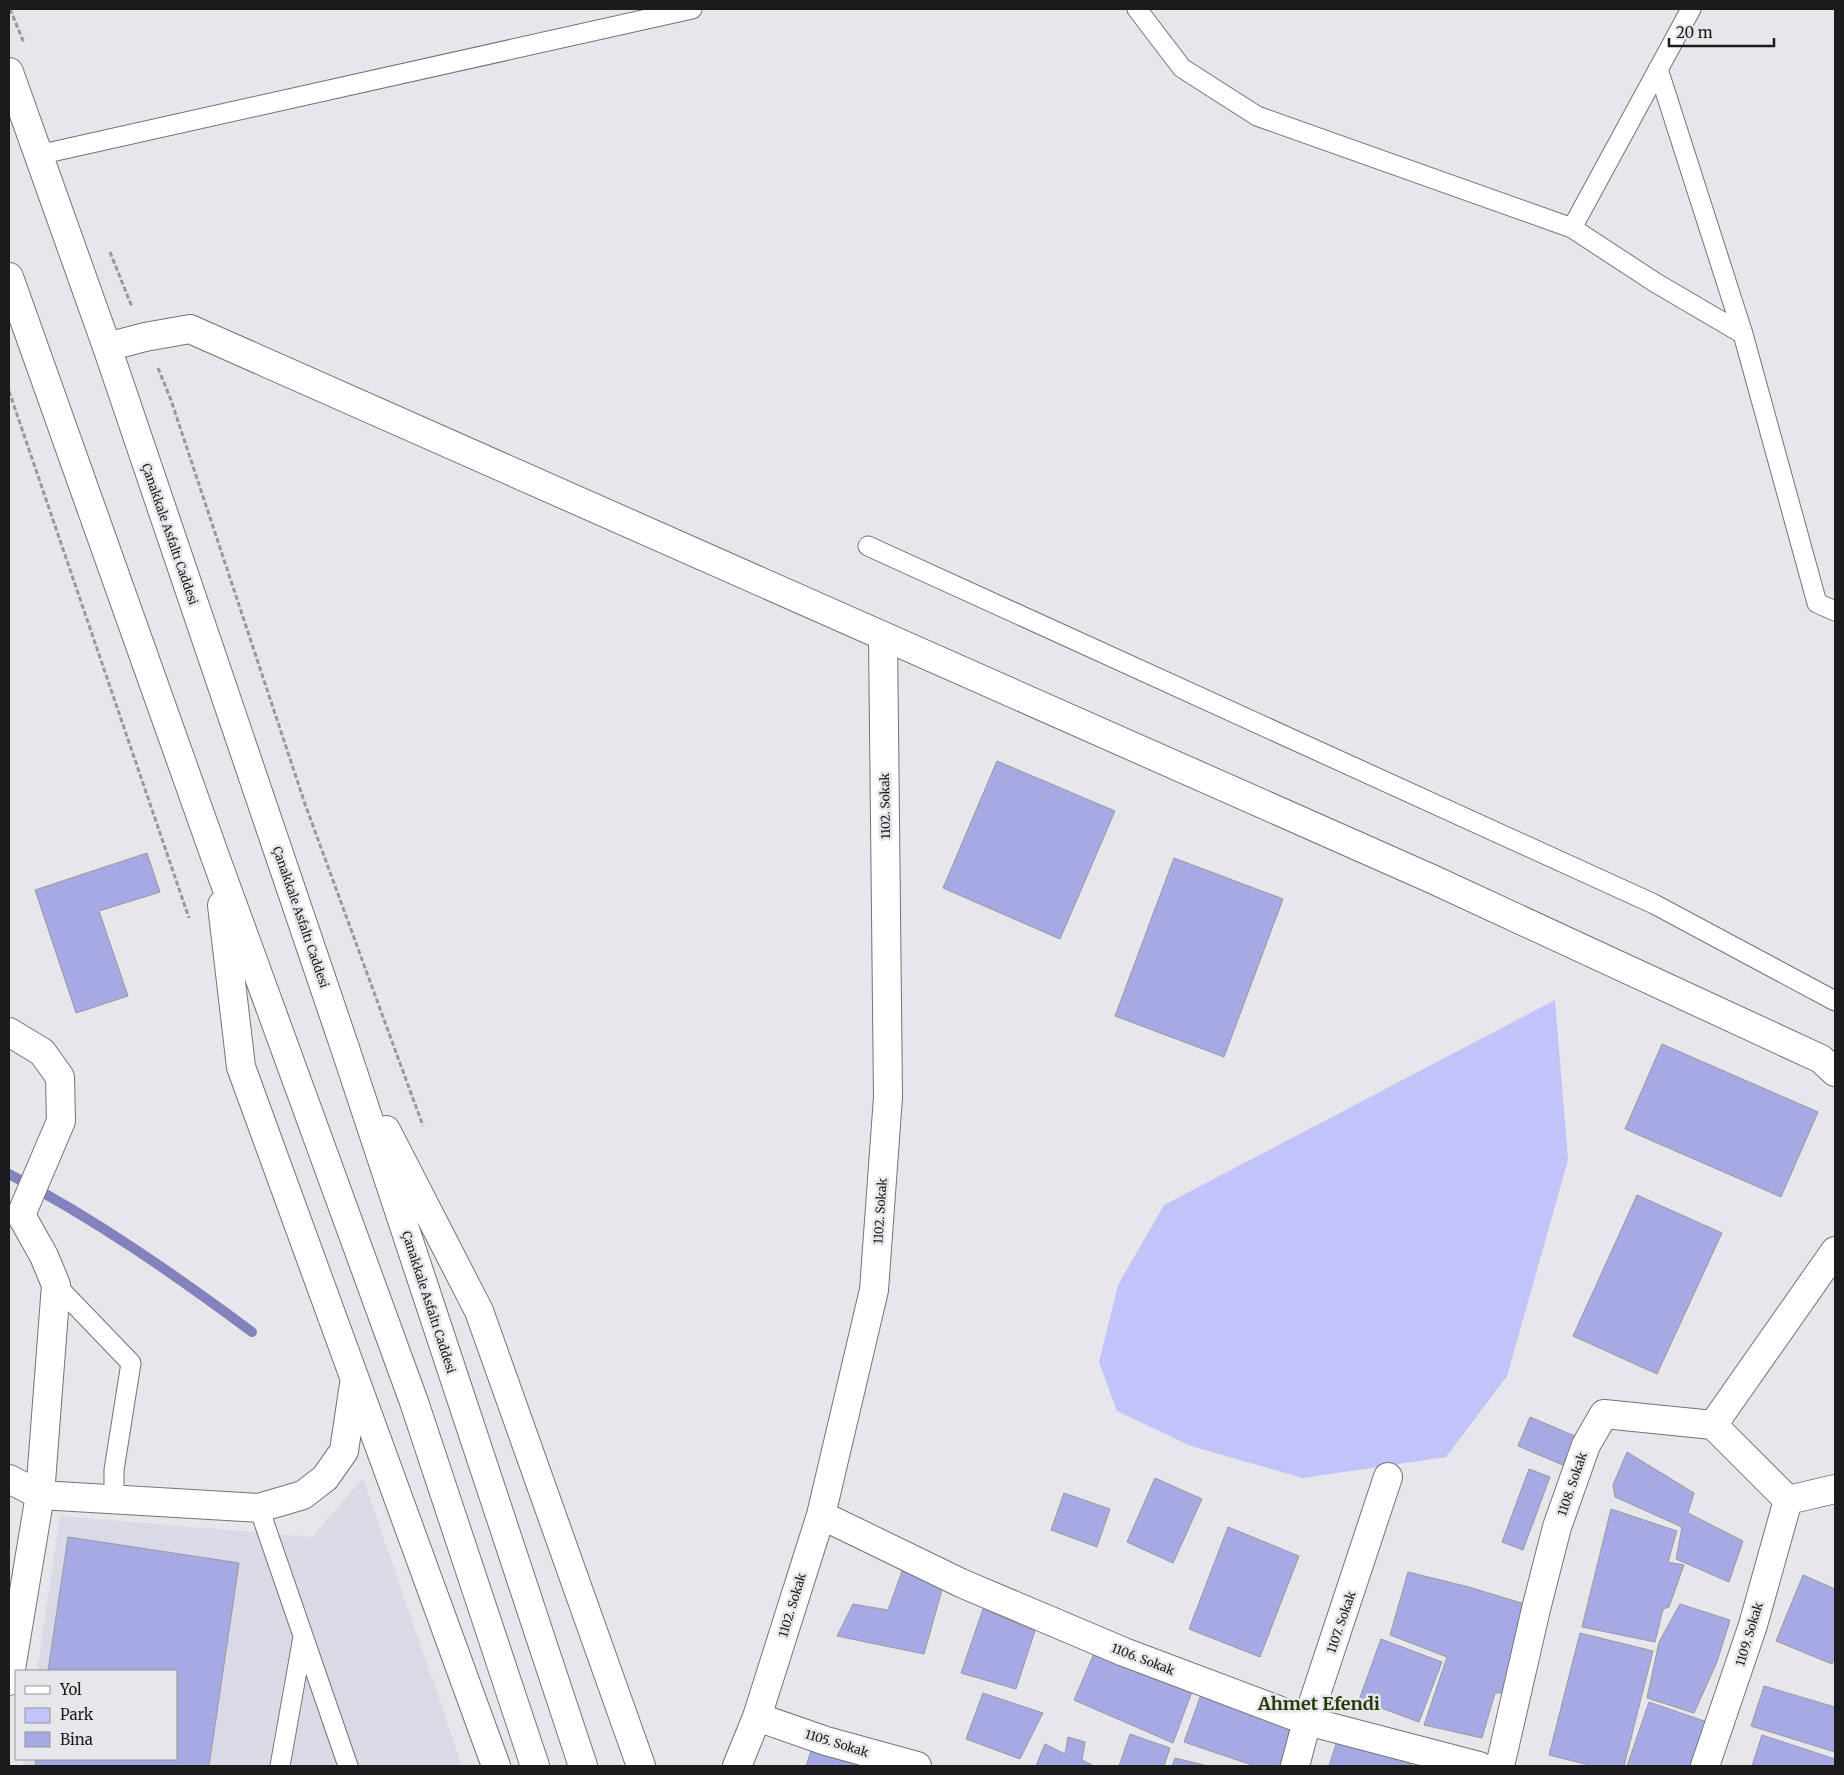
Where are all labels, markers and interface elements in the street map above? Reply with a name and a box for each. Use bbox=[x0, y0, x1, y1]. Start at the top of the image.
scale bar bbox=[1669, 15, 1774, 47]
text: 20 m bbox=[1676, 23, 1713, 42]
street label: Çanakkale Asfaltı Caddesi bbox=[139, 461, 201, 607]
street label: 1102. Sokak bbox=[877, 772, 893, 839]
street label: Çanakkale Asfaltı Caddesi bbox=[270, 844, 332, 990]
street label: 1102. Sokak bbox=[870, 1177, 890, 1245]
street label: Çanakkale Asfaltı Caddesi bbox=[399, 1229, 459, 1375]
street label: 1108. Sokak bbox=[1554, 1450, 1590, 1518]
street label: 1102. Sokak bbox=[775, 1571, 809, 1639]
street label: 1107. Sokak bbox=[1323, 1589, 1359, 1655]
street label: 1109. Sokak bbox=[1732, 1600, 1766, 1668]
street label: 1106. Sokak bbox=[1109, 1640, 1177, 1678]
legend bbox=[15, 1670, 178, 1760]
text: Yol bbox=[59, 1680, 82, 1699]
district label: Ahmet Efendi bbox=[1257, 1692, 1380, 1715]
text: Park bbox=[60, 1705, 94, 1724]
street label: 1105. Sokak bbox=[803, 1726, 871, 1760]
text: Bina bbox=[60, 1730, 93, 1749]

